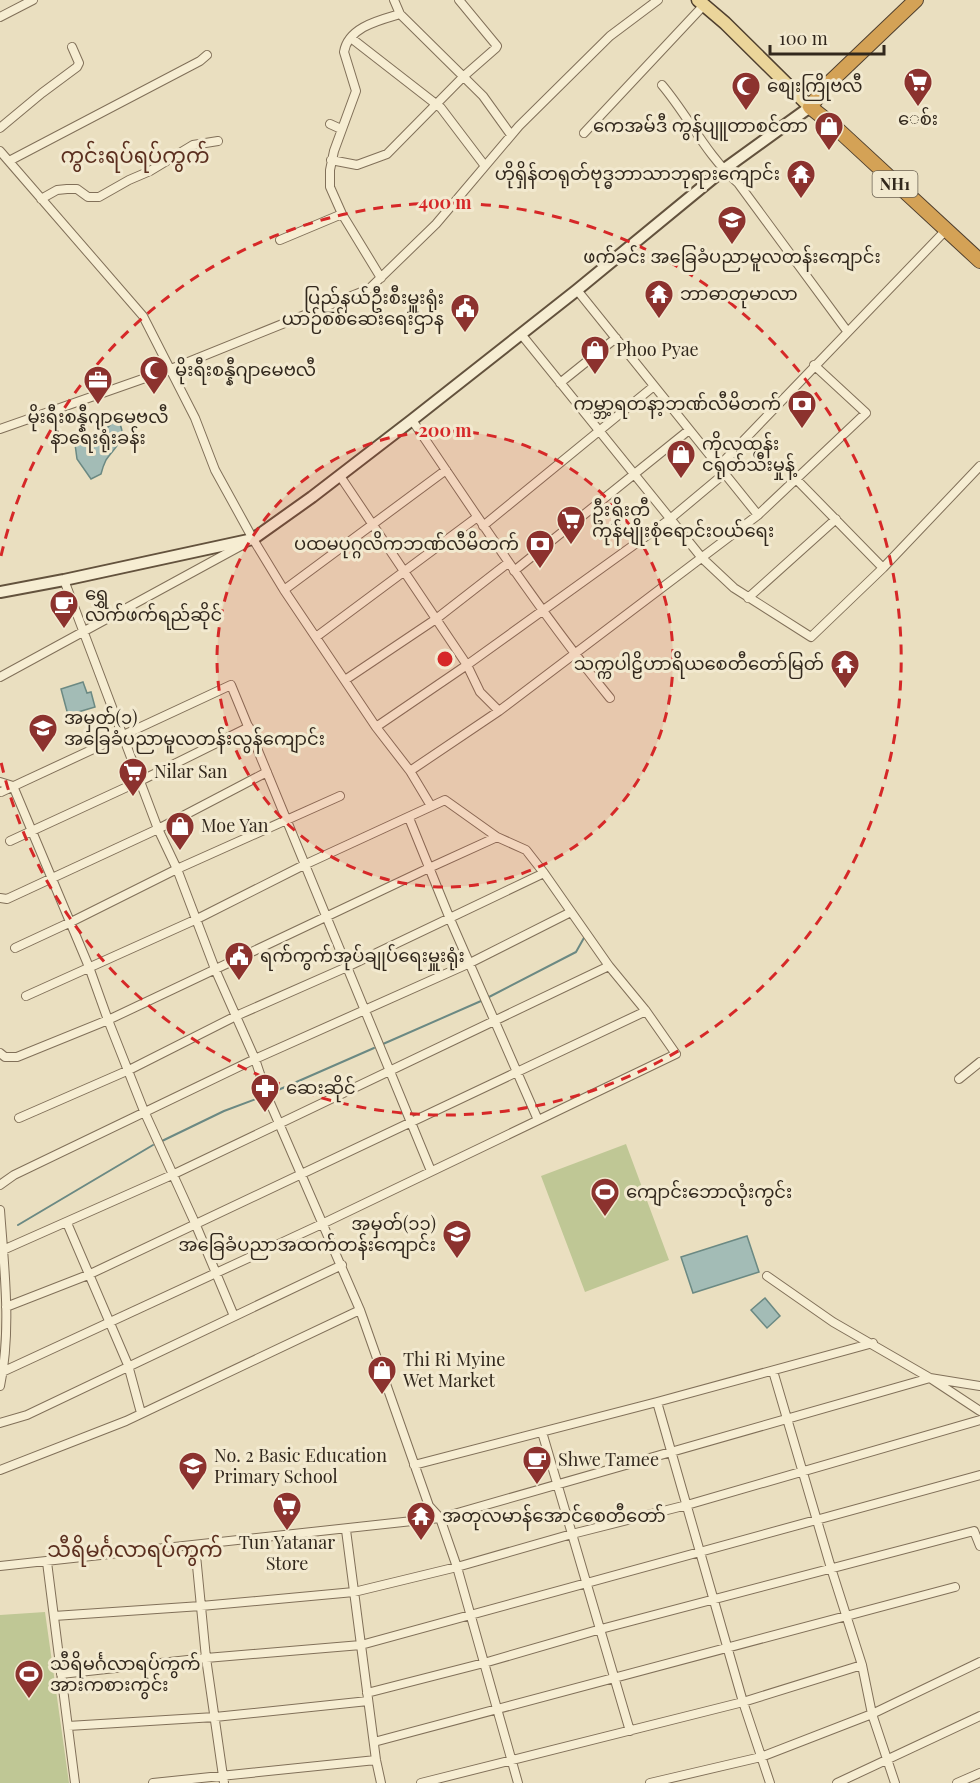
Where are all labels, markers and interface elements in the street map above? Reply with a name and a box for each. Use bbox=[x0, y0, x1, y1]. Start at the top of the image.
scale bar bbox=[770, 18, 884, 56]
text: 100 m bbox=[779, 26, 828, 50]
supermarket icon: ေစ်း bbox=[902, 66, 934, 108]
mosque icon: စျေးကြိုဗလီ bbox=[730, 70, 762, 112]
place label: စျေးကြိုဗလီ bbox=[767, 72, 863, 101]
place label: ေစ်း bbox=[898, 106, 938, 130]
shop icon: ကေအမ်ဒီ ကွန်ပျူတာစင်တာ bbox=[813, 110, 845, 152]
place label: ကေအမ်ဒီ ကွန်ပျူတာစင်တာ bbox=[593, 112, 808, 141]
district label: ကွင်းရပ်ရပ်ကွက် bbox=[60, 140, 210, 173]
temple icon: ဟိုရှိန်တရုတ်ဗုဒ္ဓဘာသာဘုရားကျောင်း bbox=[785, 158, 817, 200]
place label: ဟိုရှိန်တရုတ်ဗုဒ္ဓဘာသာဘုရားကျောင်း bbox=[495, 160, 780, 189]
road number: NH1 bbox=[872, 171, 918, 197]
text: 400 m bbox=[418, 190, 472, 214]
school or university icon: ဖက်ခင်း အခြေခံပညာမူလတန်းကျောင်း bbox=[716, 204, 748, 246]
place label: ဖက်ခင်း အခြေခံပညာမူလတန်းကျောင်း bbox=[583, 244, 881, 272]
temple icon: ဘာဓာတုမာလာ bbox=[643, 278, 675, 320]
place label: ဘာဓာတုမာလာ bbox=[680, 281, 798, 309]
place label: ပြည်နယ်ဦးစီးမှူးရုံး ယာဉ်စစ်ဆေးရေးဌာန bbox=[282, 284, 444, 334]
public building icon: ပြည်နယ်ဦးစီးမှူးရုံး ယာဉ်စစ်ဆေးရေးဌာန bbox=[449, 292, 481, 334]
shop icon: Phoo Pyae bbox=[579, 334, 611, 376]
place label: Phoo Pyae bbox=[616, 337, 699, 361]
mosque icon: မိုးရီးစန္နီဂျာမေဗလီ bbox=[138, 354, 170, 396]
place label: မိုးရီးစန္နီဂျာမေဗလီ bbox=[175, 356, 316, 386]
office icon: မိုးရီးစန္နီဂျာမေဗလီ နာရေးရုံးခန်း bbox=[82, 364, 114, 406]
bank icon: ကမ္ဘာ့ရတနာ့ဘဏ်လီမိတက် bbox=[786, 388, 818, 430]
place label: ကမ္ဘာ့ရတနာ့ဘဏ်လီမိတက် bbox=[574, 390, 781, 419]
place label: မိုးရီးစန္နီဂျာမေဗလီ နာရေးရုံးခန်း bbox=[27, 403, 169, 453]
text: 200 m bbox=[418, 418, 472, 442]
place label: ကိုလှထွန်း ငရုတ်သီးမှုန့် bbox=[702, 430, 798, 480]
shop icon: ကိုလှထွန်း ငရုတ်သီးမှုန့် bbox=[665, 438, 697, 480]
place label: ဦးရှိုးတီ ကုန်မျိုးစုံရောင်းဝယ်ရေး bbox=[592, 496, 774, 546]
supermarket icon: ဦးရှိုးတီ ကုန်မျိုးစုံရောင်းဝယ်ရေး bbox=[555, 504, 587, 546]
bank icon: ပထမပုဂ္ဂလိကဘဏ်လီမိတက် bbox=[524, 528, 556, 570]
place label: ပထမပုဂ္ဂလိကဘဏ်လီမိတက် bbox=[294, 530, 519, 559]
place label: ရွှေ လက်ဖက်ရည်ဆိုင် bbox=[85, 581, 222, 630]
cafe icon: ရွှေ လက်ဖက်ရည်ဆိုင် bbox=[48, 588, 80, 630]
temple icon: သက္ကပါဠိဟာရိယစေတီတော်မြတ် bbox=[829, 648, 861, 690]
centre of rings bbox=[435, 649, 455, 669]
place label: သက္ကပါဠိဟာရိယစေတီတော်မြတ် bbox=[574, 650, 824, 679]
place label: အမှတ်(၁) အခြေခံပညာမူလတန်းလွန်ကျောင်း bbox=[64, 705, 325, 754]
school or university icon: အမှတ်(၁) အခြေခံပညာမူလတန်းလွန်ကျောင်း bbox=[27, 712, 59, 754]
supermarket icon: Nilar San bbox=[117, 756, 149, 798]
place label: Nilar San bbox=[154, 759, 228, 783]
shop icon: Moe Yan bbox=[164, 810, 196, 852]
place label: Moe Yan bbox=[201, 813, 269, 837]
public building icon: ရက်ကွက်အုပ်ချုပ်ရေးမှူးရုံး bbox=[223, 940, 255, 982]
place label: ရက်ကွက်အုပ်ချုပ်ရေးမှူးရုံး bbox=[260, 943, 465, 971]
pharmacy icon: ဆေးဆိုင် bbox=[249, 1072, 281, 1114]
place label: ဆေးဆိုင် bbox=[286, 1074, 356, 1103]
sports icon: ကျောင်းဘောလုံးကွင်း bbox=[589, 1176, 621, 1218]
place label: ကျောင်းဘောလုံးကွင်း bbox=[626, 1179, 792, 1207]
place label: အမှတ်(၁၁) အခြေခံပညာအထက်တန်းကျောင်း bbox=[178, 1211, 436, 1260]
school or university icon: အမှတ်(၁၁) အခြေခံပညာအထက်တန်းကျောင်း bbox=[441, 1218, 473, 1260]
place label: Thi Ri Myine Wet Market bbox=[402, 1347, 505, 1392]
shop icon: Thi Ri Myine Wet Market bbox=[366, 1354, 398, 1396]
place label: No. 2 Basic Education Primary School bbox=[214, 1443, 387, 1488]
cafe icon: Shwe Tamee bbox=[521, 1444, 553, 1486]
place label: Shwe Tamee bbox=[558, 1447, 659, 1471]
school or university icon: No. 2 Basic Education Primary School bbox=[177, 1450, 209, 1492]
supermarket icon: Tun Yatanar Store bbox=[271, 1490, 303, 1532]
temple icon: အတုလမာန်အောင်စေတီတော် bbox=[405, 1500, 437, 1542]
place label: အတုလမာန်အောင်စေတီတော် bbox=[442, 1502, 666, 1531]
place label: Tun Yatanar Store bbox=[239, 1530, 335, 1575]
district label: သီရိမင်္ဂလာရပ်ကွက် bbox=[47, 1534, 223, 1567]
place label: သီရိမင်္ဂလာရပ်ကွက် အားကစားကွင်း bbox=[50, 1650, 200, 1700]
sports icon: သီရိမင်္ဂလာရပ်ကွက် အားကစားကွင်း bbox=[13, 1658, 45, 1700]

